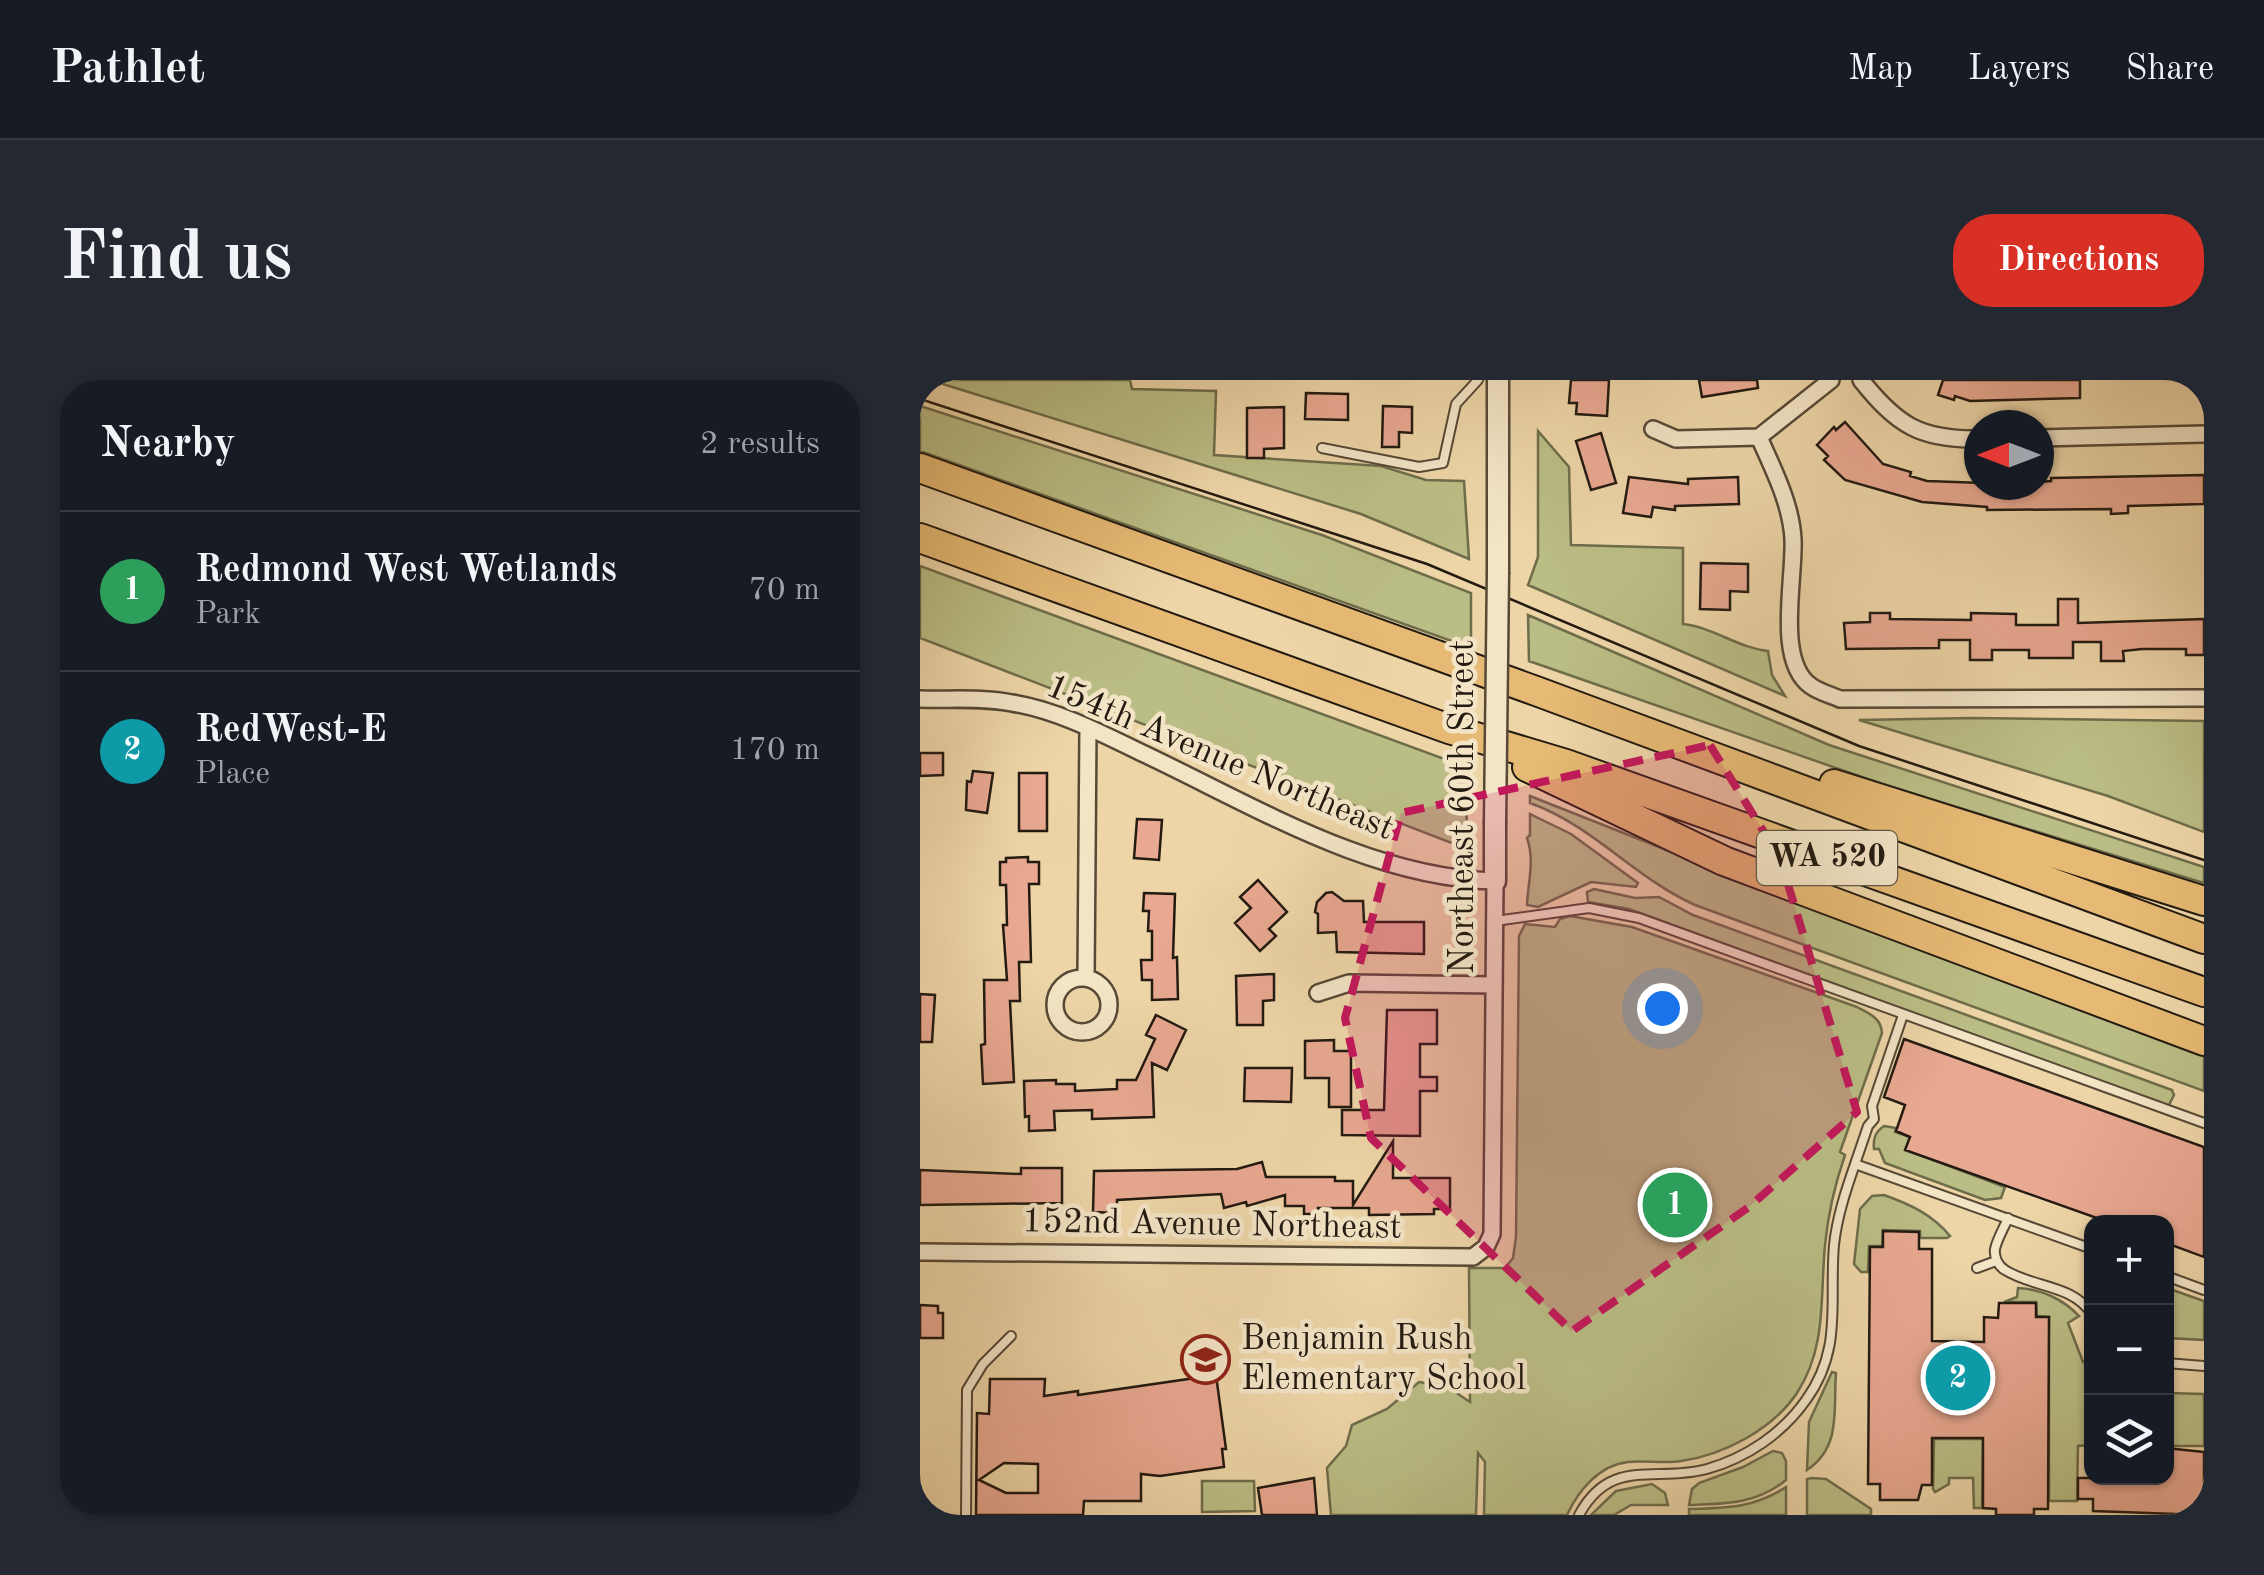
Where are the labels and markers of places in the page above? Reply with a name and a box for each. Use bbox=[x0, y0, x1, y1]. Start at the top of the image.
pin: 1 bbox=[1642, 1168, 1708, 1242]
place label: Benjamin Rush Elementary School bbox=[1241, 1322, 1526, 1397]
school or university icon: Benjamin Rush Elementary School bbox=[1180, 1333, 1232, 1385]
pin: 2 bbox=[1926, 1340, 1990, 1416]

